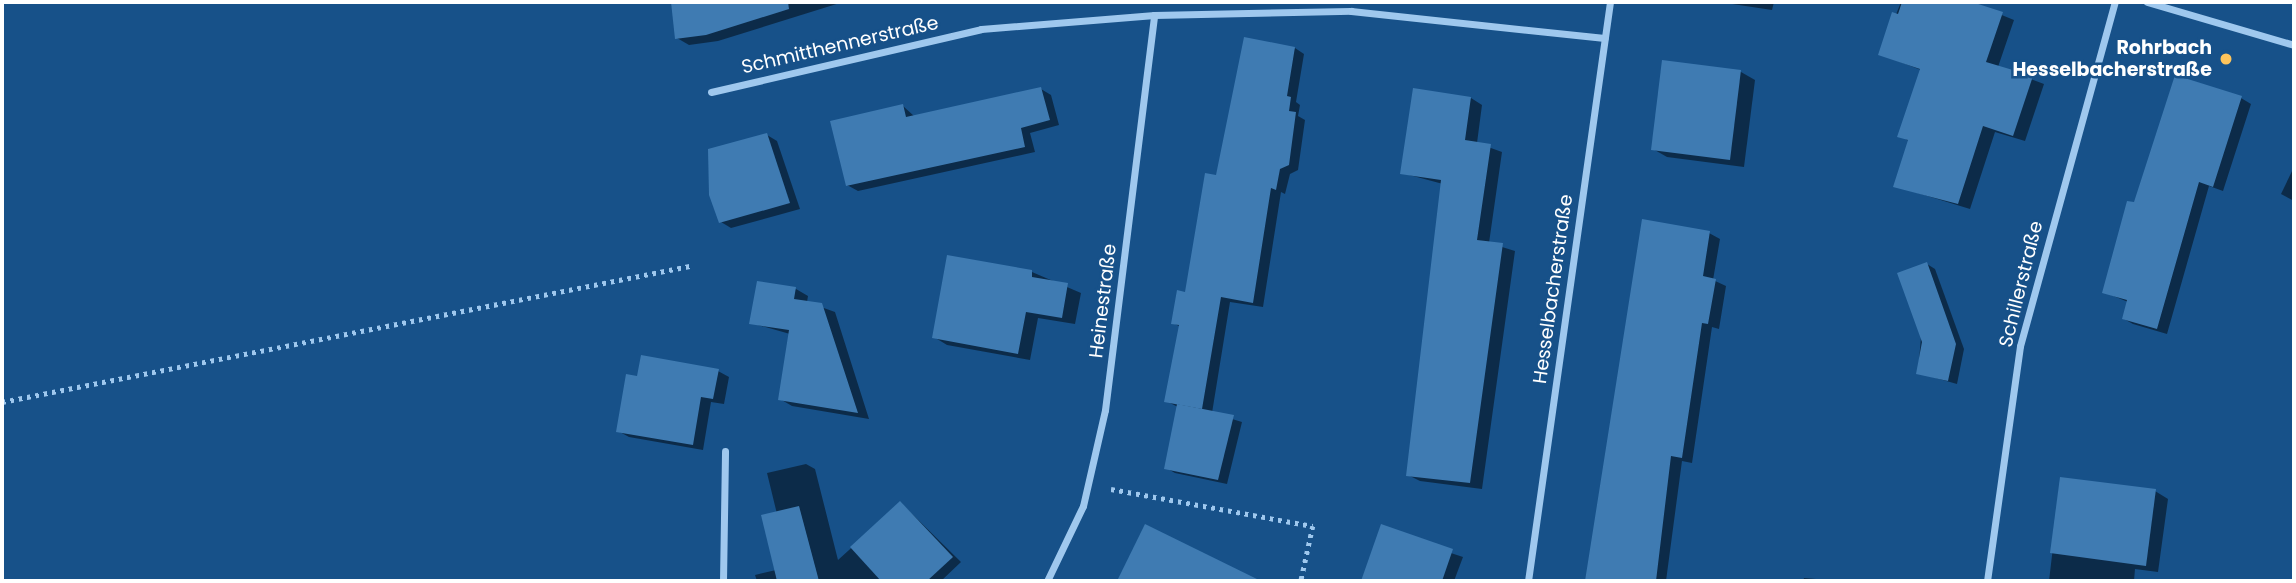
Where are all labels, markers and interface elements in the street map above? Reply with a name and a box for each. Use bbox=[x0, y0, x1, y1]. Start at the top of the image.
street label: Schmitthennerstraße bbox=[739, 11, 941, 79]
place label: Rohrbach Hesselbacherstraße bbox=[2012, 37, 2212, 81]
marker: Rohrbach Hesselbacherstraße bbox=[2218, 51, 2234, 67]
street label: Hesselbacherstraße bbox=[1528, 193, 1578, 385]
street label: Schillerstraße bbox=[1994, 219, 2048, 349]
street label: Heinestraße bbox=[1085, 243, 1121, 359]

